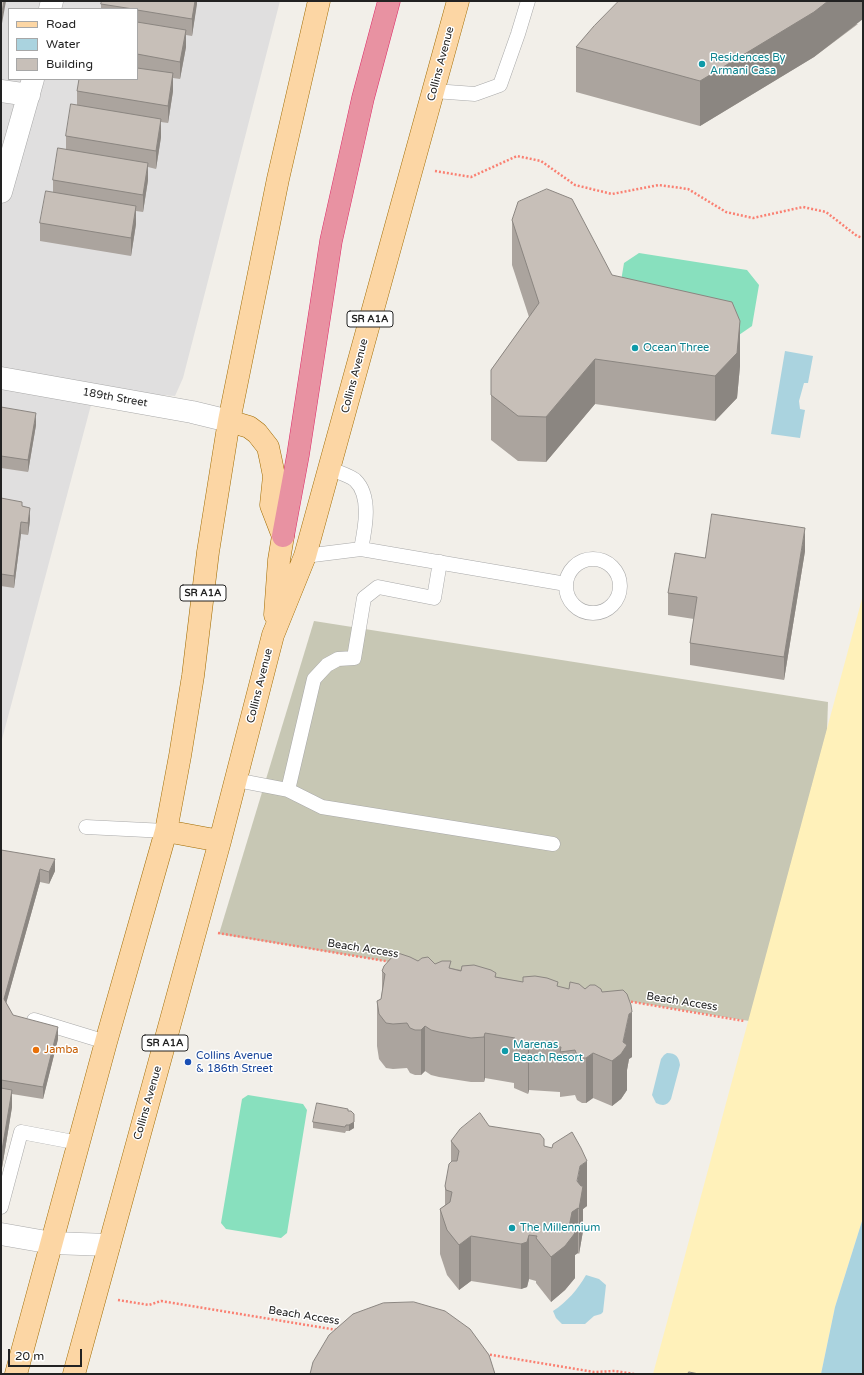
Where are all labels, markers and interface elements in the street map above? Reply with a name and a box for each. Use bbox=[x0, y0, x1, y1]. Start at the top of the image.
legend bbox=[8, 8, 138, 80]
text: Road bbox=[46, 17, 76, 31]
street label: Collins Avenue bbox=[425, 25, 457, 103]
text: Water bbox=[46, 37, 80, 51]
place label: Residences By Armani Casa bbox=[710, 51, 786, 77]
text: Building bbox=[46, 57, 93, 71]
marker: Residences By Armani Casa bbox=[697, 59, 707, 69]
road number: SR A1A bbox=[347, 311, 393, 327]
street label: Collins Avenue bbox=[339, 337, 371, 415]
place label: Ocean Three bbox=[643, 341, 709, 355]
marker: Ocean Three bbox=[630, 343, 640, 353]
street label: 189th Street bbox=[81, 386, 149, 410]
road number: SR A1A bbox=[180, 585, 226, 601]
street label: Collins Avenue bbox=[244, 647, 276, 725]
street label: Beach Access bbox=[326, 937, 400, 961]
street label: Beach Access bbox=[645, 990, 719, 1014]
road number: SR A1A bbox=[142, 1035, 188, 1051]
place label: Marenas Beach Resort bbox=[513, 1038, 583, 1064]
place label: Jamba bbox=[44, 1043, 79, 1057]
marker: Jamba bbox=[31, 1045, 41, 1055]
marker: Marenas Beach Resort bbox=[500, 1046, 510, 1056]
place label: Collins Avenue & 186th Street bbox=[196, 1049, 273, 1075]
marker: Collins Avenue & 186th Street bbox=[183, 1057, 193, 1067]
street label: Collins Avenue bbox=[131, 1064, 165, 1142]
place label: The Millennium bbox=[520, 1221, 600, 1235]
marker: The Millennium bbox=[507, 1223, 517, 1233]
street label: Beach Access bbox=[267, 1304, 341, 1328]
scale bar bbox=[10, 1341, 84, 1367]
text: 20 m bbox=[15, 1349, 44, 1363]

